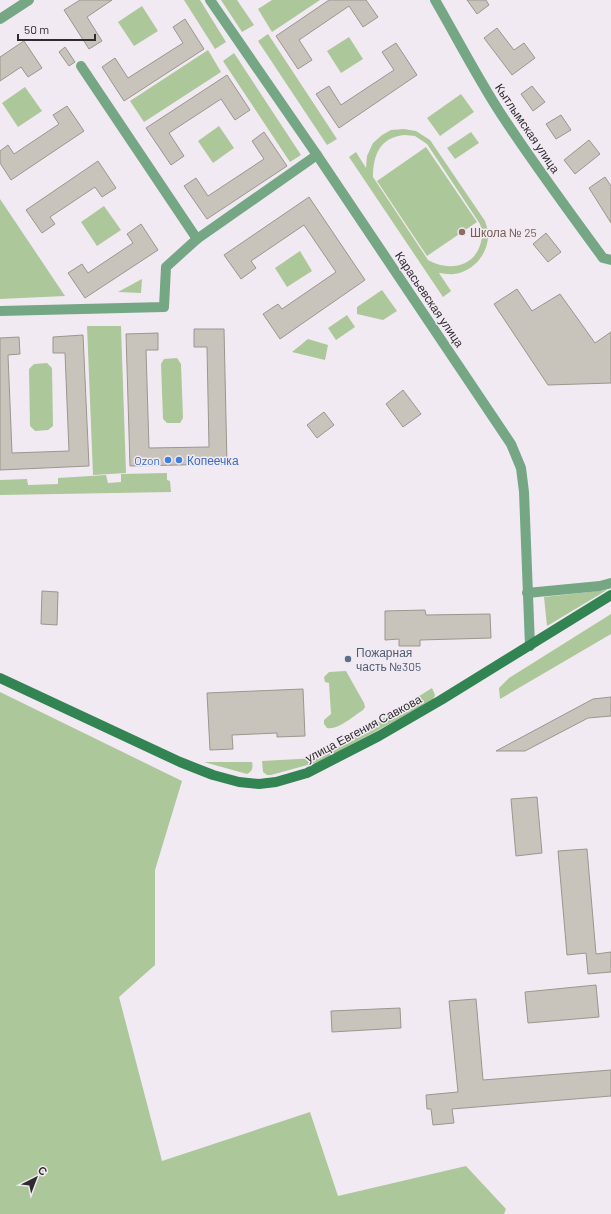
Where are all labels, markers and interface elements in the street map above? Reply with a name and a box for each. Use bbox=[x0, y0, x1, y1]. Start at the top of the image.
scale bar bbox=[18, 16, 95, 42]
text: 50 m bbox=[24, 22, 49, 36]
street label: Кытлымская улица bbox=[492, 81, 563, 176]
place label: Школа № 25 bbox=[470, 225, 537, 239]
marker: Школа № 25 bbox=[457, 227, 467, 237]
street label: Карасьевская улица bbox=[392, 249, 467, 350]
place label: Ozon bbox=[134, 453, 160, 467]
place label: Копеечка bbox=[187, 453, 239, 467]
marker: Ozon bbox=[163, 455, 173, 465]
marker: Копеечка bbox=[174, 455, 184, 465]
place label: Пожарная часть №305 bbox=[356, 645, 421, 673]
marker: Пожарная часть №305 bbox=[343, 654, 353, 664]
street label: улица Евгения Савкова bbox=[302, 691, 424, 765]
north arrow bbox=[16, 1158, 56, 1198]
text: С bbox=[36, 1163, 50, 1178]

